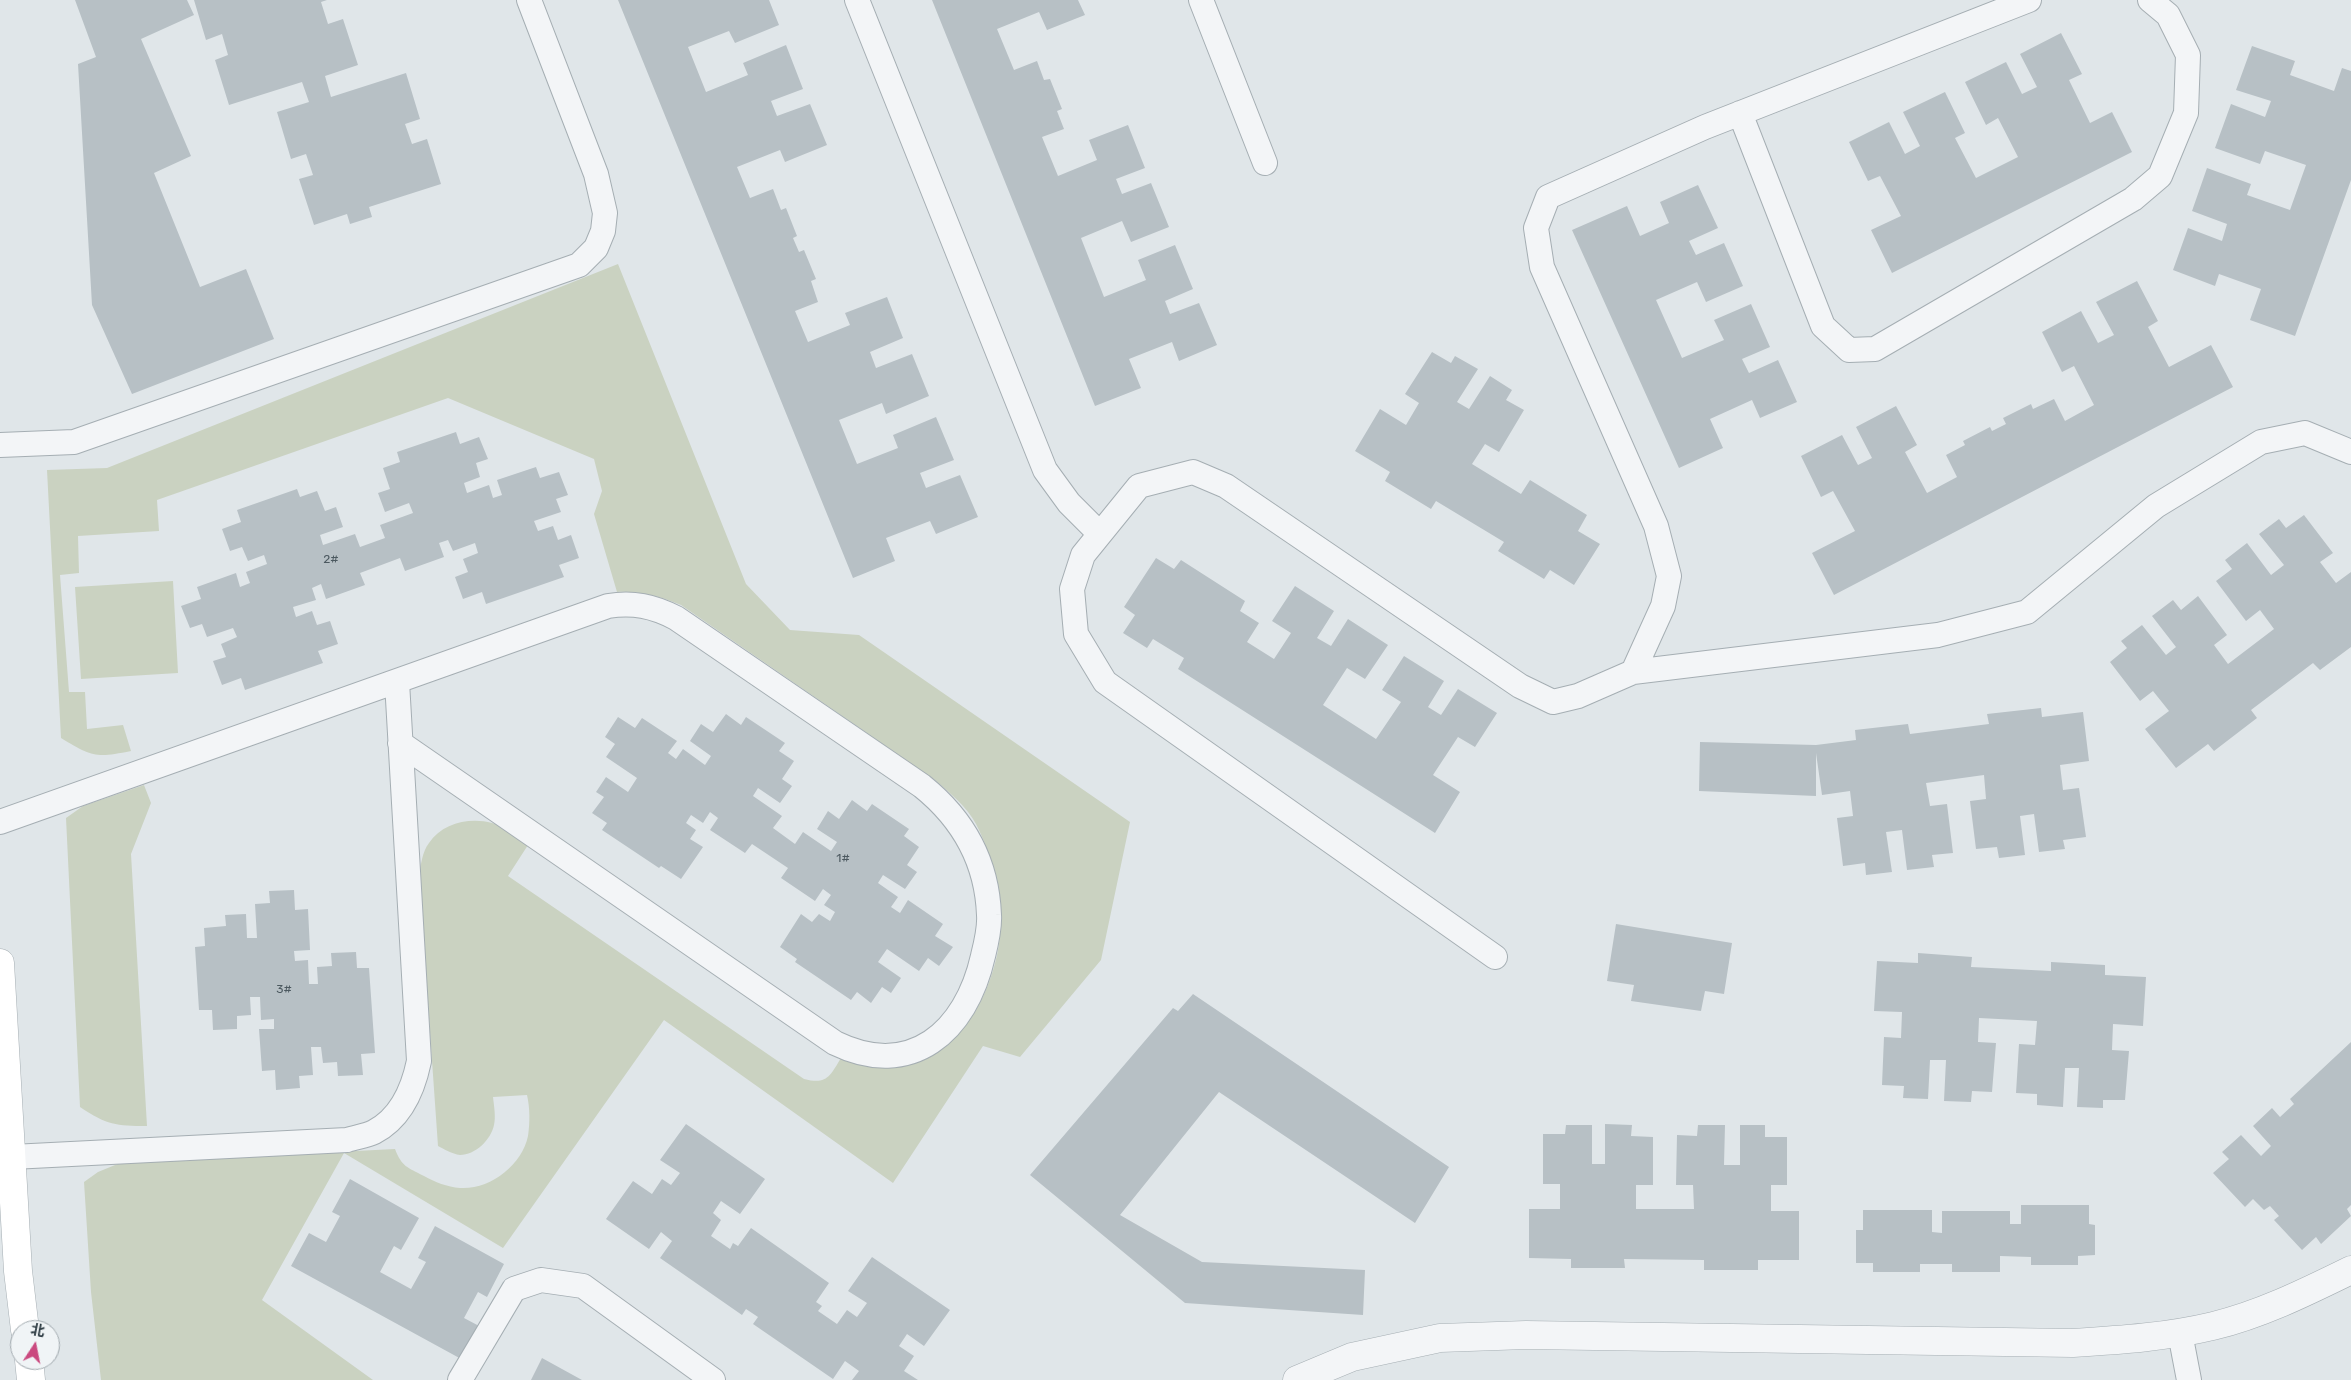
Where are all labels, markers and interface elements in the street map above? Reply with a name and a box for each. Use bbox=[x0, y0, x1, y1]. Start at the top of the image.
house number: 2# bbox=[323, 553, 339, 567]
house number: 1# bbox=[836, 852, 850, 866]
house number: 3# bbox=[276, 983, 292, 997]
north arrow bbox=[10, 1320, 60, 1370]
text: 北 bbox=[29, 1321, 46, 1340]

